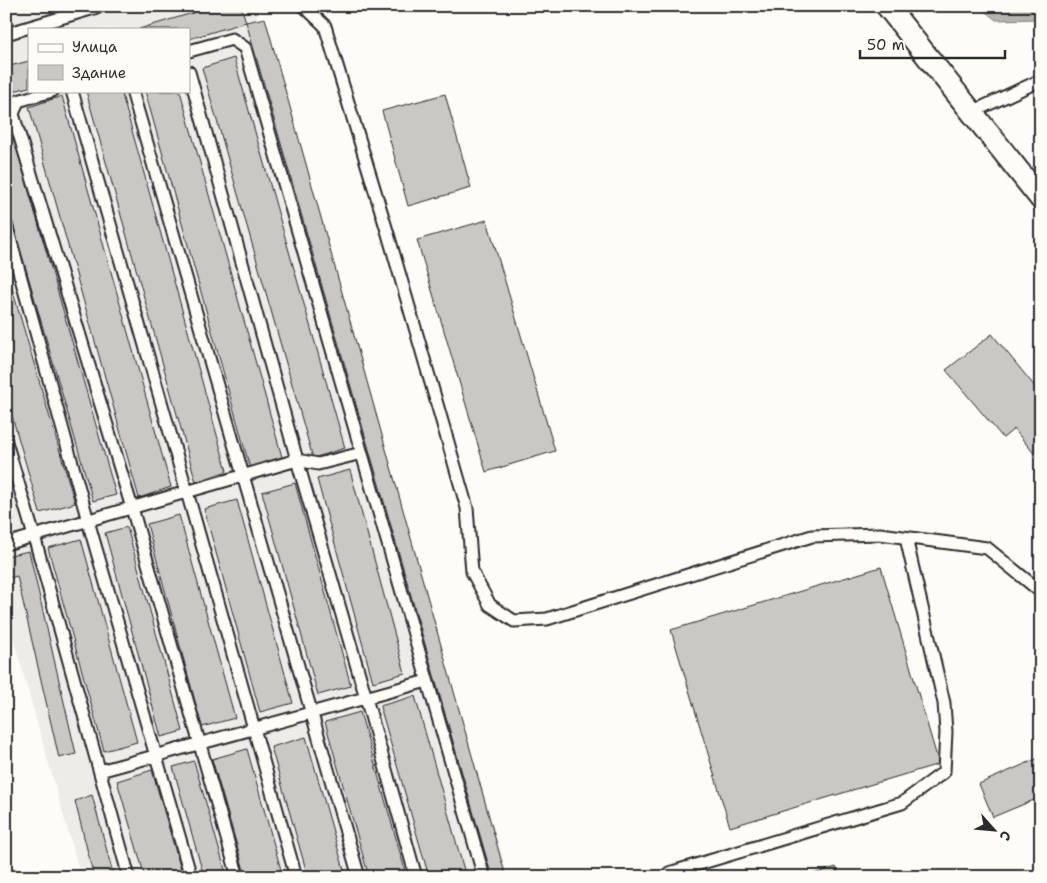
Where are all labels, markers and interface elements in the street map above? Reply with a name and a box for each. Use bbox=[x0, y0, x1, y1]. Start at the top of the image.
legend bbox=[28, 28, 190, 92]
scale bar bbox=[860, 28, 1004, 60]
text: 50 m bbox=[867, 35, 905, 55]
text: Улица bbox=[72, 37, 118, 57]
text: Здание bbox=[72, 63, 126, 83]
north arrow bbox=[970, 806, 1020, 856]
text: С bbox=[996, 828, 1016, 844]

